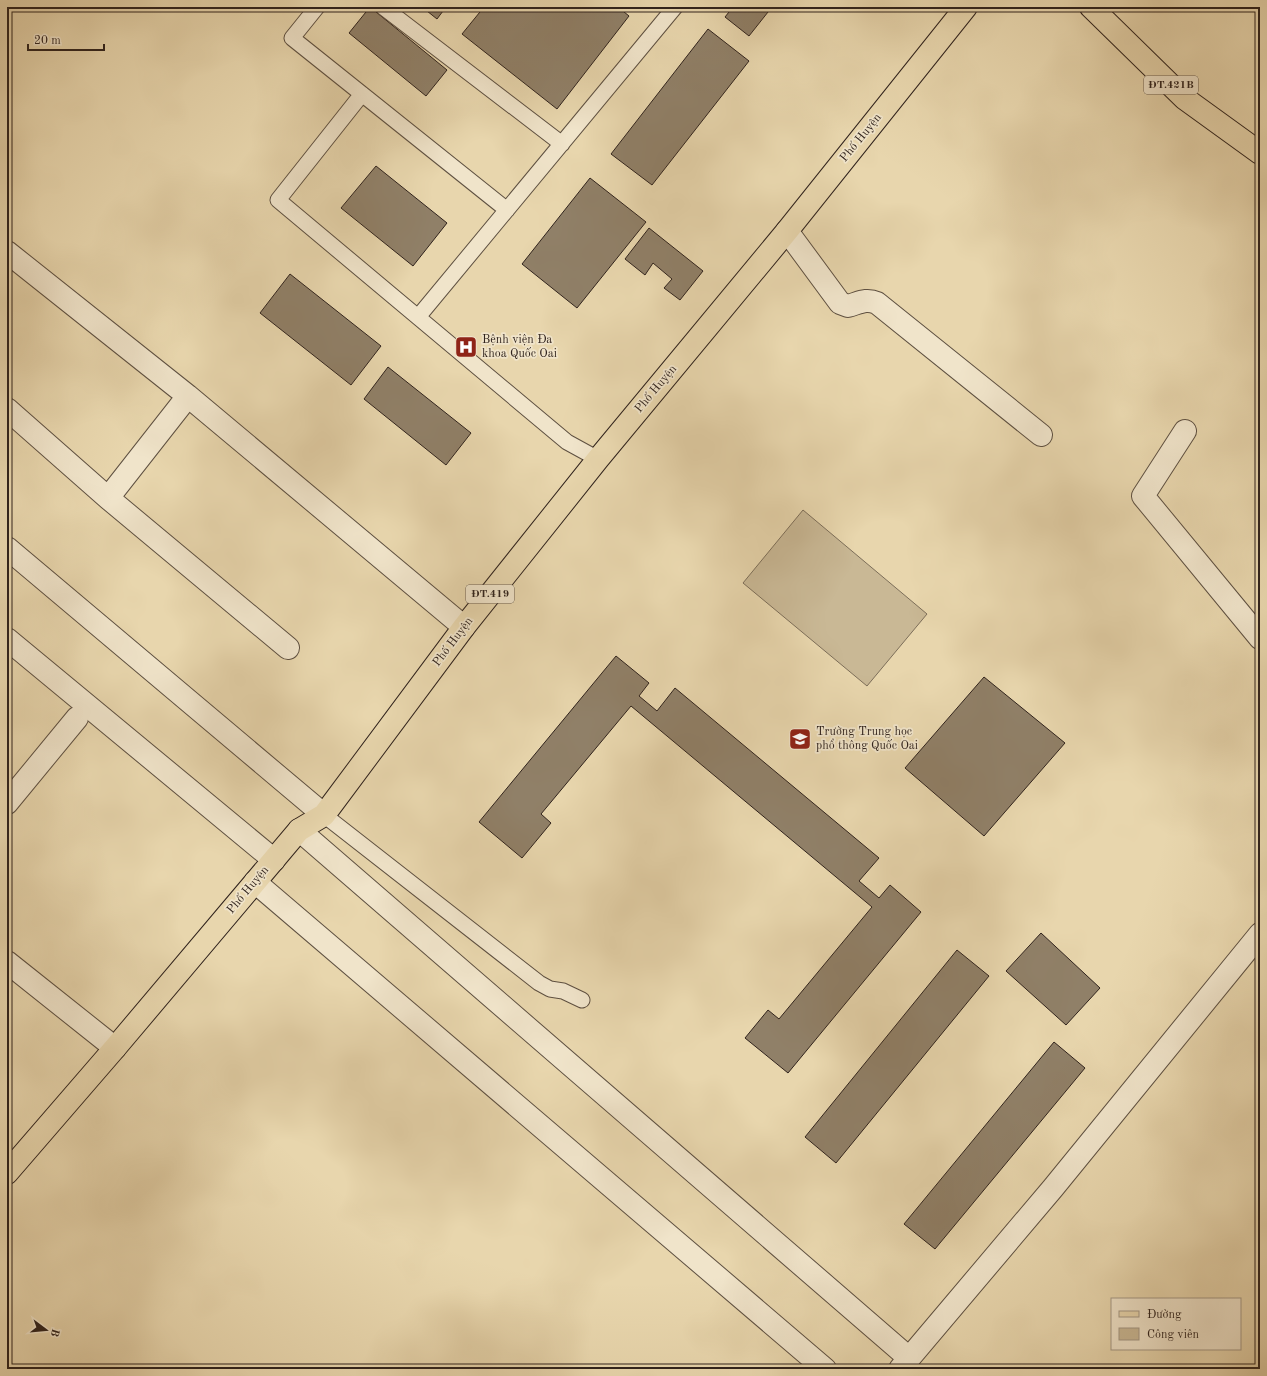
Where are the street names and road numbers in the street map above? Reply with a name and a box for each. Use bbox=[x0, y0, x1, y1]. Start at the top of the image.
road number: ĐT.421B bbox=[1144, 76, 1198, 94]
street label: Phố Huyện bbox=[837, 111, 884, 164]
street label: Phố Huyện bbox=[632, 362, 680, 415]
road number: ĐT.419 bbox=[466, 585, 514, 603]
street label: Phố Huyện bbox=[430, 614, 476, 669]
street label: Phố Huyện bbox=[224, 863, 272, 916]

